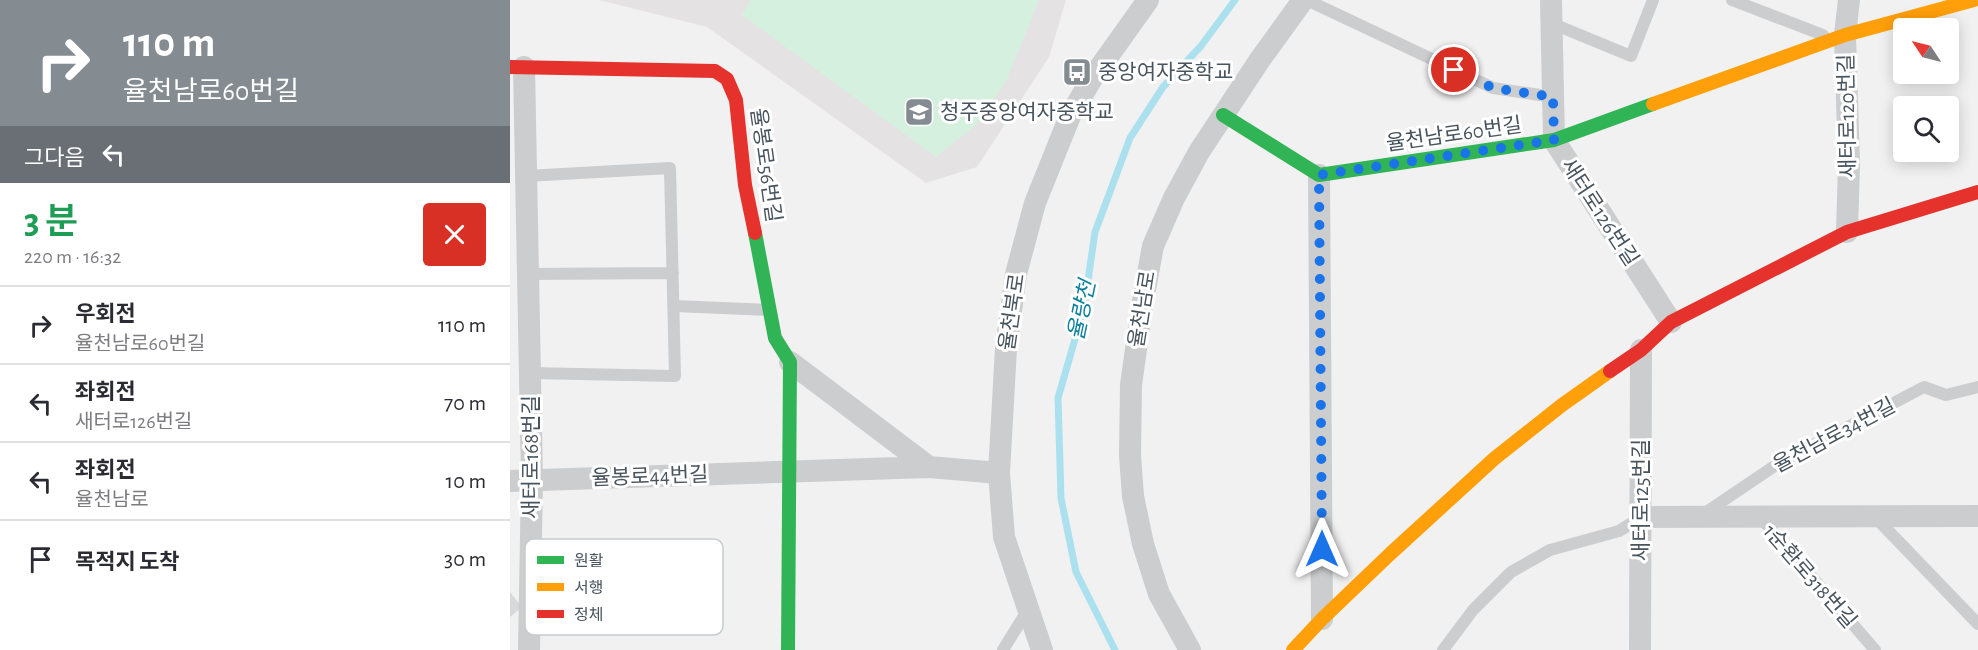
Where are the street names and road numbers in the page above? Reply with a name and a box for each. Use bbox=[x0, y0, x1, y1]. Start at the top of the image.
street label: 새터로120번길 bbox=[1835, 54, 1859, 178]
street label: 율봉로56번길 bbox=[747, 106, 785, 224]
street label: 율천남로60번길 bbox=[1385, 114, 1523, 154]
street label: 새터로126번길 bbox=[1557, 154, 1643, 270]
street label: 율천남로 bbox=[1125, 269, 1159, 349]
street label: 율천북로 bbox=[996, 272, 1028, 352]
street label: 율천남로34번길 bbox=[1769, 394, 1899, 476]
street label: 새터로168번길 bbox=[520, 395, 542, 519]
street label: 새터로125번길 bbox=[1630, 439, 1652, 561]
street label: 율봉로44번길 bbox=[591, 463, 709, 489]
street label: 1순환로318번길 bbox=[1759, 520, 1861, 632]

